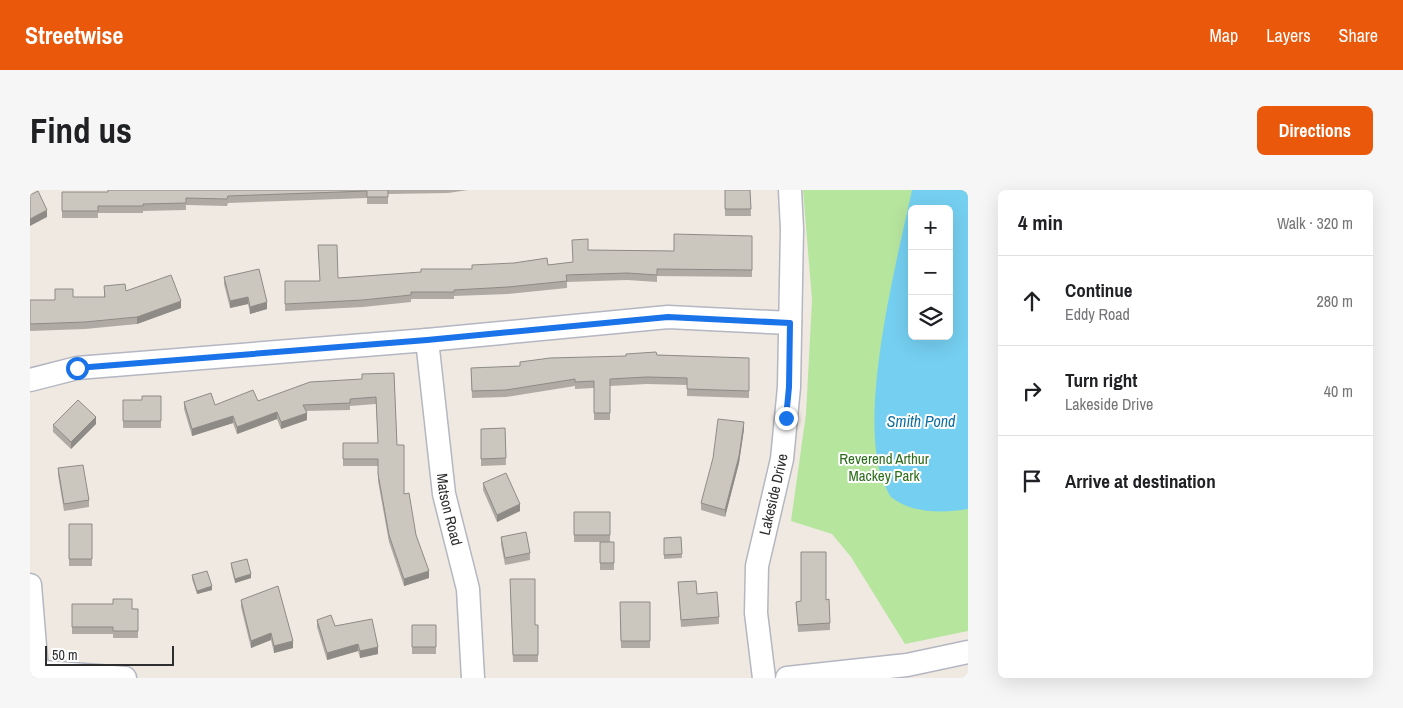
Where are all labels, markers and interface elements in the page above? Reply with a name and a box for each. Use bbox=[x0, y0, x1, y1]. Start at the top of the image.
text: Streetwise bbox=[25, 19, 123, 51]
text: Map bbox=[1210, 23, 1238, 48]
text: Layers bbox=[1266, 23, 1311, 48]
text: Share bbox=[1339, 23, 1378, 48]
button: Directions bbox=[1257, 106, 1373, 155]
text: Find us bbox=[30, 107, 132, 154]
map controls bbox=[908, 205, 953, 340]
button: + bbox=[908, 205, 953, 250]
text: 4 min bbox=[1018, 208, 1063, 237]
text: Walk · 320 m bbox=[1277, 212, 1353, 234]
button: − bbox=[908, 250, 953, 295]
text: Continue bbox=[1065, 277, 1133, 303]
icon: ahead bbox=[1018, 287, 1046, 315]
text: 280 m bbox=[1317, 290, 1353, 312]
button: layers bbox=[908, 295, 953, 340]
text: Eddy Road bbox=[1065, 303, 1130, 325]
route start bbox=[66, 357, 89, 380]
text: Turn right bbox=[1065, 367, 1137, 393]
icon: right bbox=[1018, 377, 1046, 405]
text: 40 m bbox=[1324, 380, 1353, 402]
text: Lakeside Drive bbox=[1065, 393, 1153, 415]
route end bbox=[775, 407, 798, 430]
water label: Smith Pond bbox=[887, 410, 956, 432]
park label: Reverend Arthur Mackey Park bbox=[839, 448, 929, 486]
street label: Lakeside Drive bbox=[754, 453, 792, 537]
icon: arrive bbox=[1018, 467, 1046, 495]
text: Arrive at destination bbox=[1065, 468, 1216, 494]
street label: Matson Road bbox=[432, 472, 468, 548]
scale bar bbox=[45, 643, 174, 666]
text: 50 m bbox=[52, 646, 78, 664]

